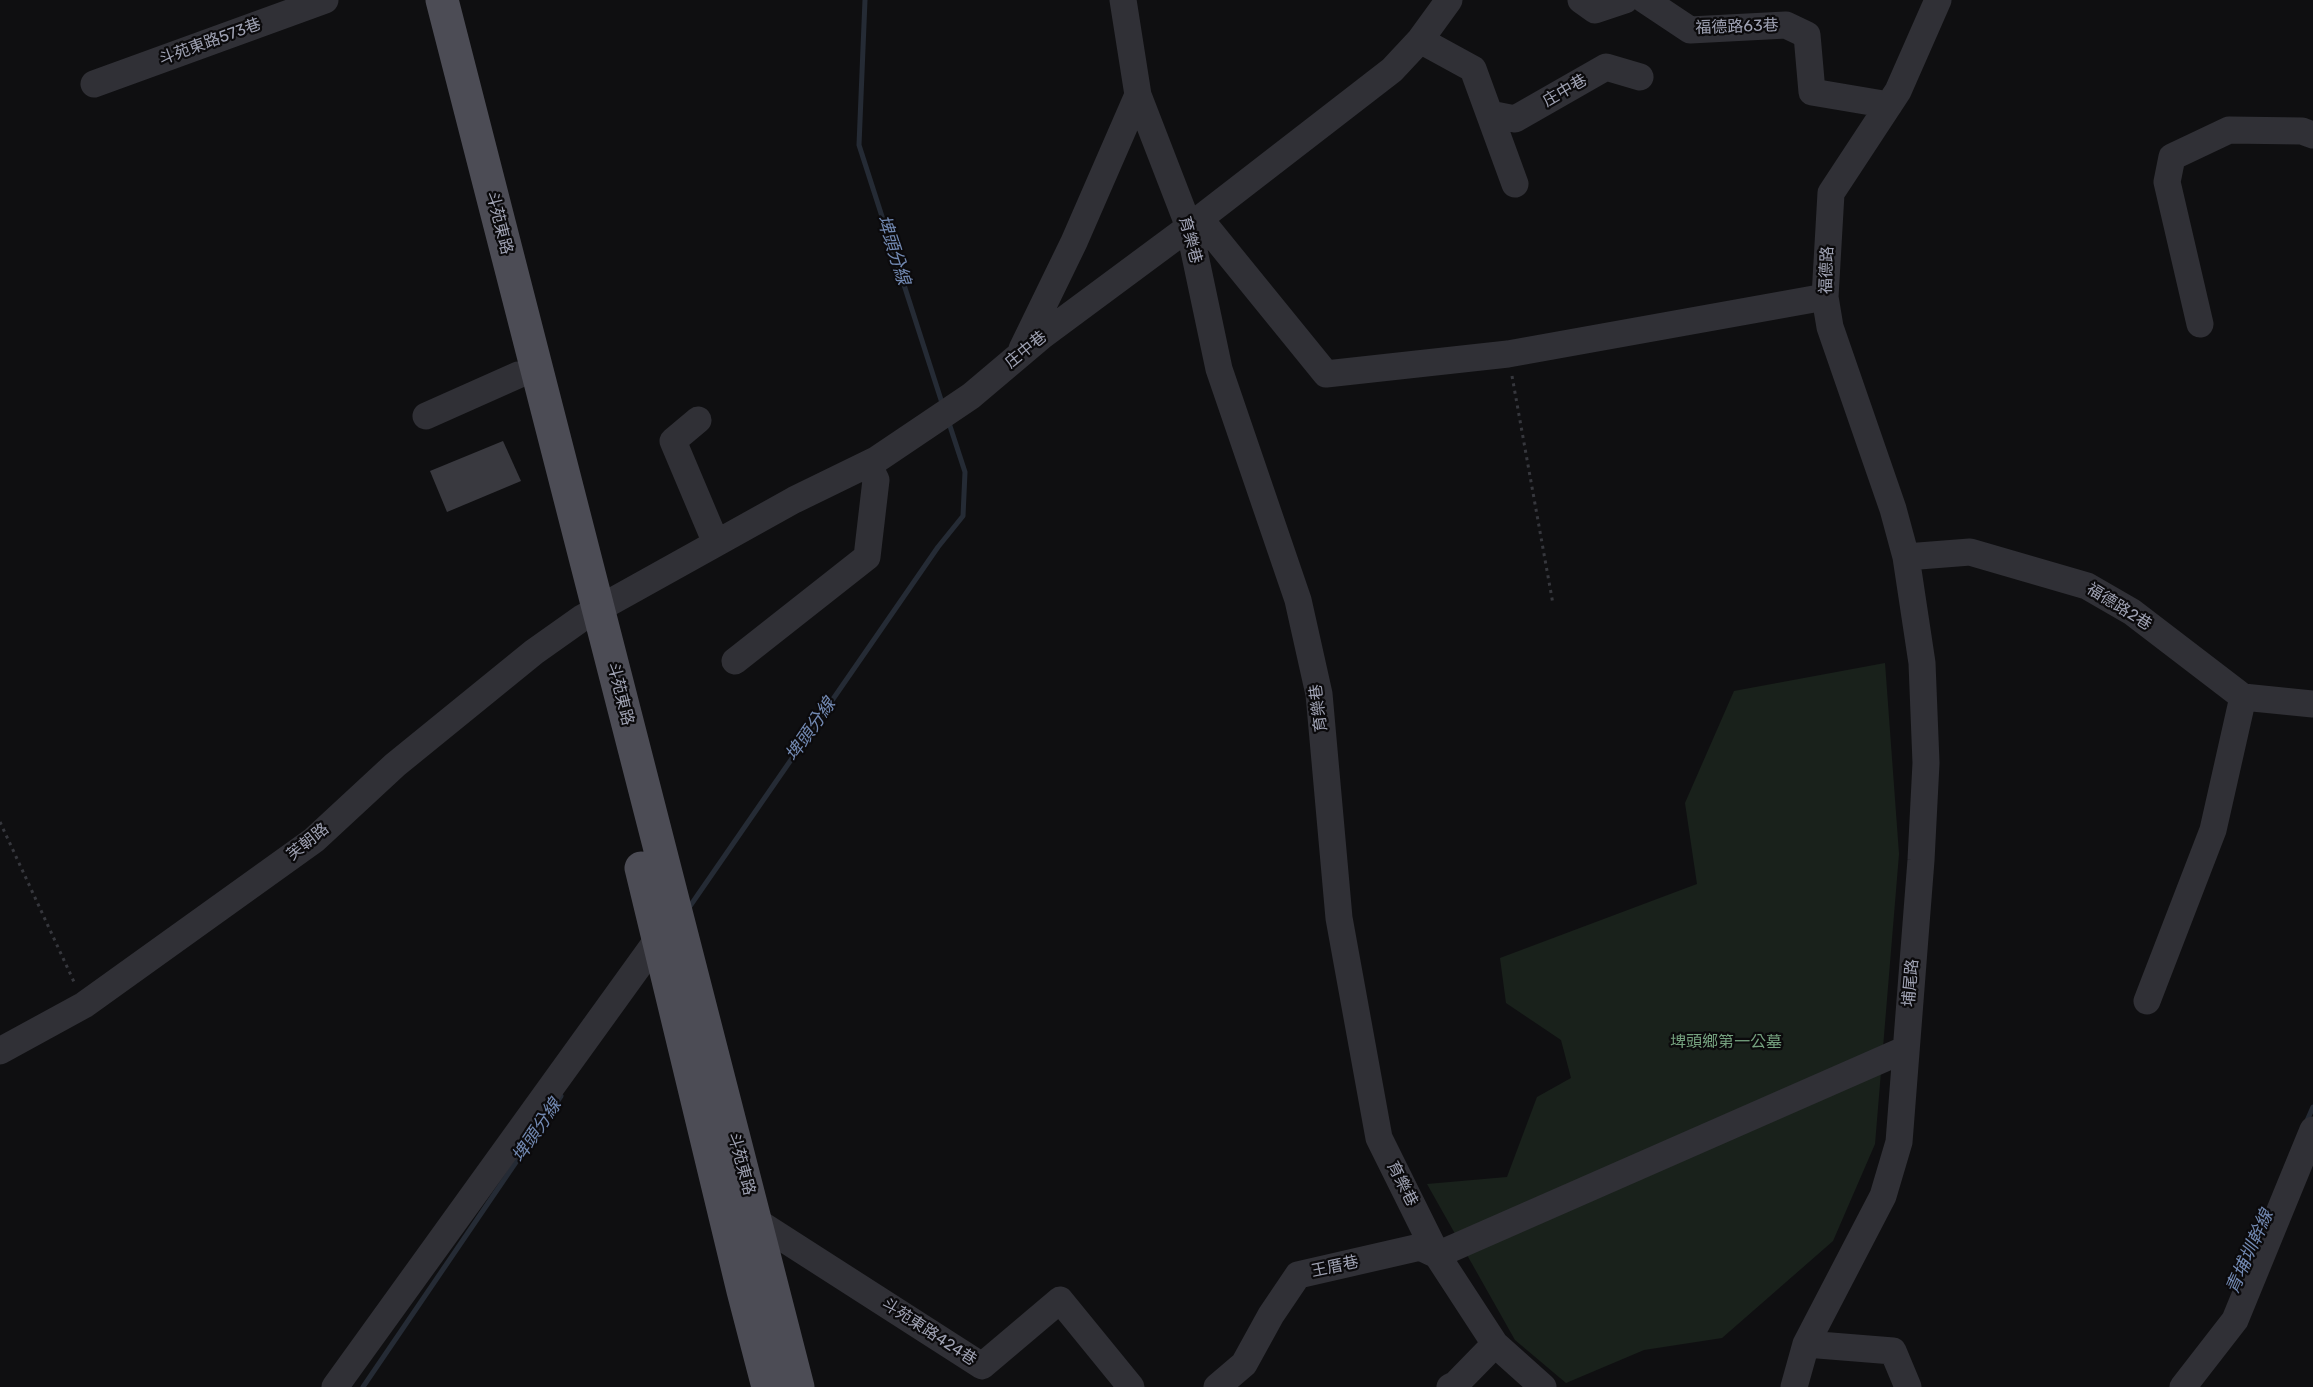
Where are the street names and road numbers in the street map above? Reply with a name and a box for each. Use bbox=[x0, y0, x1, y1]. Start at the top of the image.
street label: 斗苑東路573巷 bbox=[156, 15, 264, 69]
street label: 福德路63巷 bbox=[1695, 16, 1779, 38]
street label: 庄中巷 bbox=[1539, 71, 1591, 111]
street label: 斗苑東路 bbox=[482, 190, 516, 256]
street label: 育樂巷 bbox=[1175, 214, 1205, 266]
street label: 福德路 bbox=[1817, 246, 1837, 294]
street label: 庄中巷 bbox=[1001, 327, 1051, 373]
street label: 福德路2巷 bbox=[2083, 579, 2155, 635]
street label: 斗苑東路 bbox=[603, 661, 637, 727]
street label: 育樂巷 bbox=[1307, 683, 1331, 733]
street label: 芙朝路 bbox=[283, 819, 333, 865]
street label: 埔尾路 bbox=[1899, 958, 1923, 1008]
street label: 斗苑東路 bbox=[723, 1131, 759, 1197]
street label: 育樂巷 bbox=[1383, 1158, 1421, 1210]
street label: 王厝巷 bbox=[1310, 1253, 1360, 1281]
street label: 斗苑東路424巷 bbox=[878, 1294, 980, 1370]

